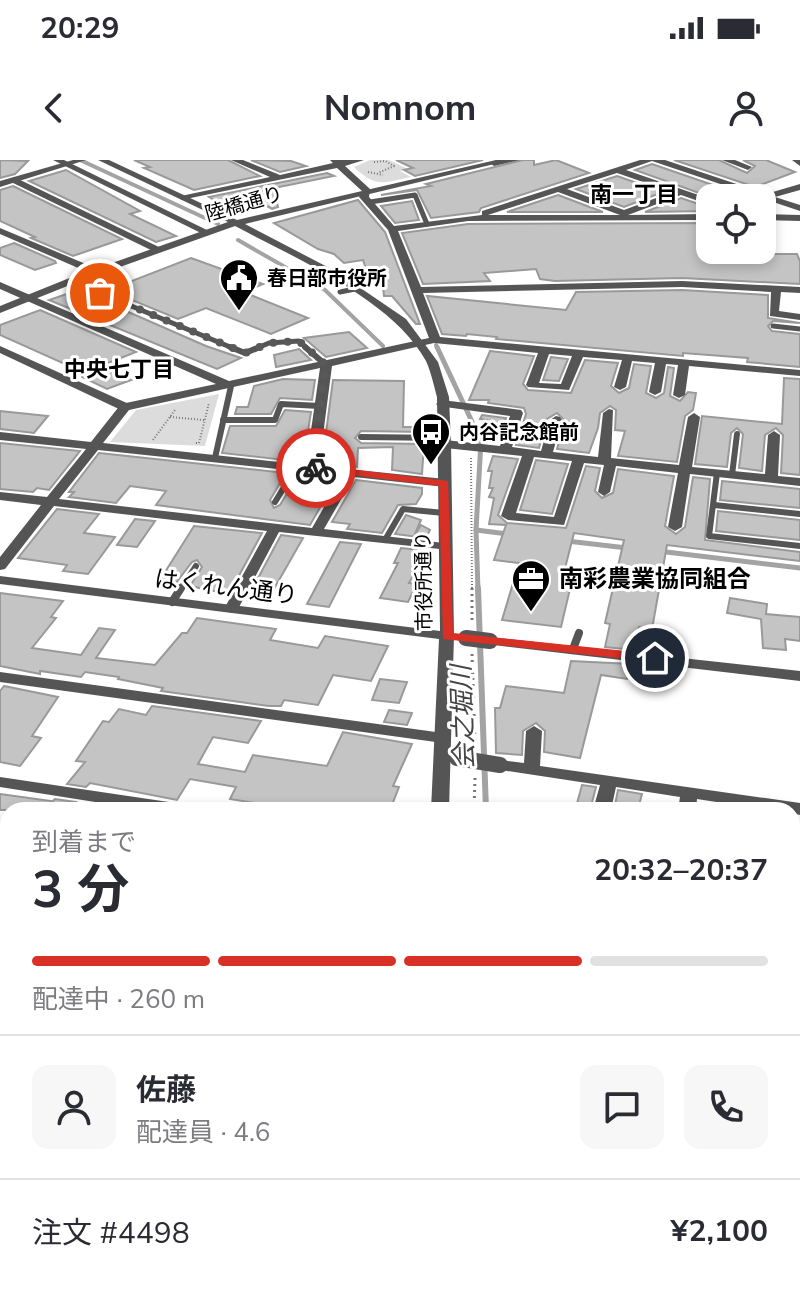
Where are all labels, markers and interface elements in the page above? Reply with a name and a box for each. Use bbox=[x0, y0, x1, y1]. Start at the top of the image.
text: 20:29 bbox=[40, 8, 119, 49]
text: Nomnom bbox=[324, 84, 476, 133]
icon: back bbox=[32, 86, 76, 130]
icon: person bbox=[724, 86, 768, 130]
street label: 陸橋通り bbox=[202, 180, 286, 228]
district label: 南一丁目 bbox=[590, 180, 678, 210]
map controls bbox=[696, 184, 776, 264]
button: locate bbox=[696, 184, 776, 264]
public building icon: 春日部市役所 bbox=[218, 257, 260, 312]
pin bbox=[66, 259, 134, 327]
place label: 春日部市役所 bbox=[267, 265, 387, 292]
icon: bag bbox=[78, 271, 122, 315]
district label: 中央七丁目 bbox=[64, 355, 174, 385]
bus stop icon: 内谷記念館前 bbox=[410, 411, 452, 466]
place label: 内谷記念館前 bbox=[459, 419, 579, 446]
courier bbox=[276, 428, 356, 508]
icon: bike bbox=[294, 446, 338, 490]
street label: 市役所通り bbox=[410, 531, 438, 631]
office icon: 南彩農業協同組合 bbox=[510, 558, 552, 613]
street label: はくれん通り bbox=[153, 562, 299, 612]
place label: 南彩農業協同組合 bbox=[559, 563, 751, 595]
pin bbox=[621, 624, 689, 692]
icon: home bbox=[633, 636, 677, 680]
water label: 会之堀川 bbox=[444, 661, 482, 770]
text: 到着まで bbox=[32, 825, 136, 860]
text: 20:32–20:37 bbox=[594, 850, 768, 891]
text: 3 分 bbox=[32, 854, 129, 925]
text: 配達中 · 260 m bbox=[32, 982, 205, 1017]
button: person bbox=[32, 1065, 116, 1149]
button: chat bbox=[580, 1065, 664, 1149]
button: phone bbox=[684, 1065, 768, 1149]
text: 佐藤 bbox=[136, 1070, 196, 1111]
text: 配達員 · 4.6 bbox=[136, 1115, 270, 1150]
text: ¥2,100 bbox=[671, 1211, 768, 1252]
text: 注文 #4498 bbox=[32, 1213, 190, 1254]

